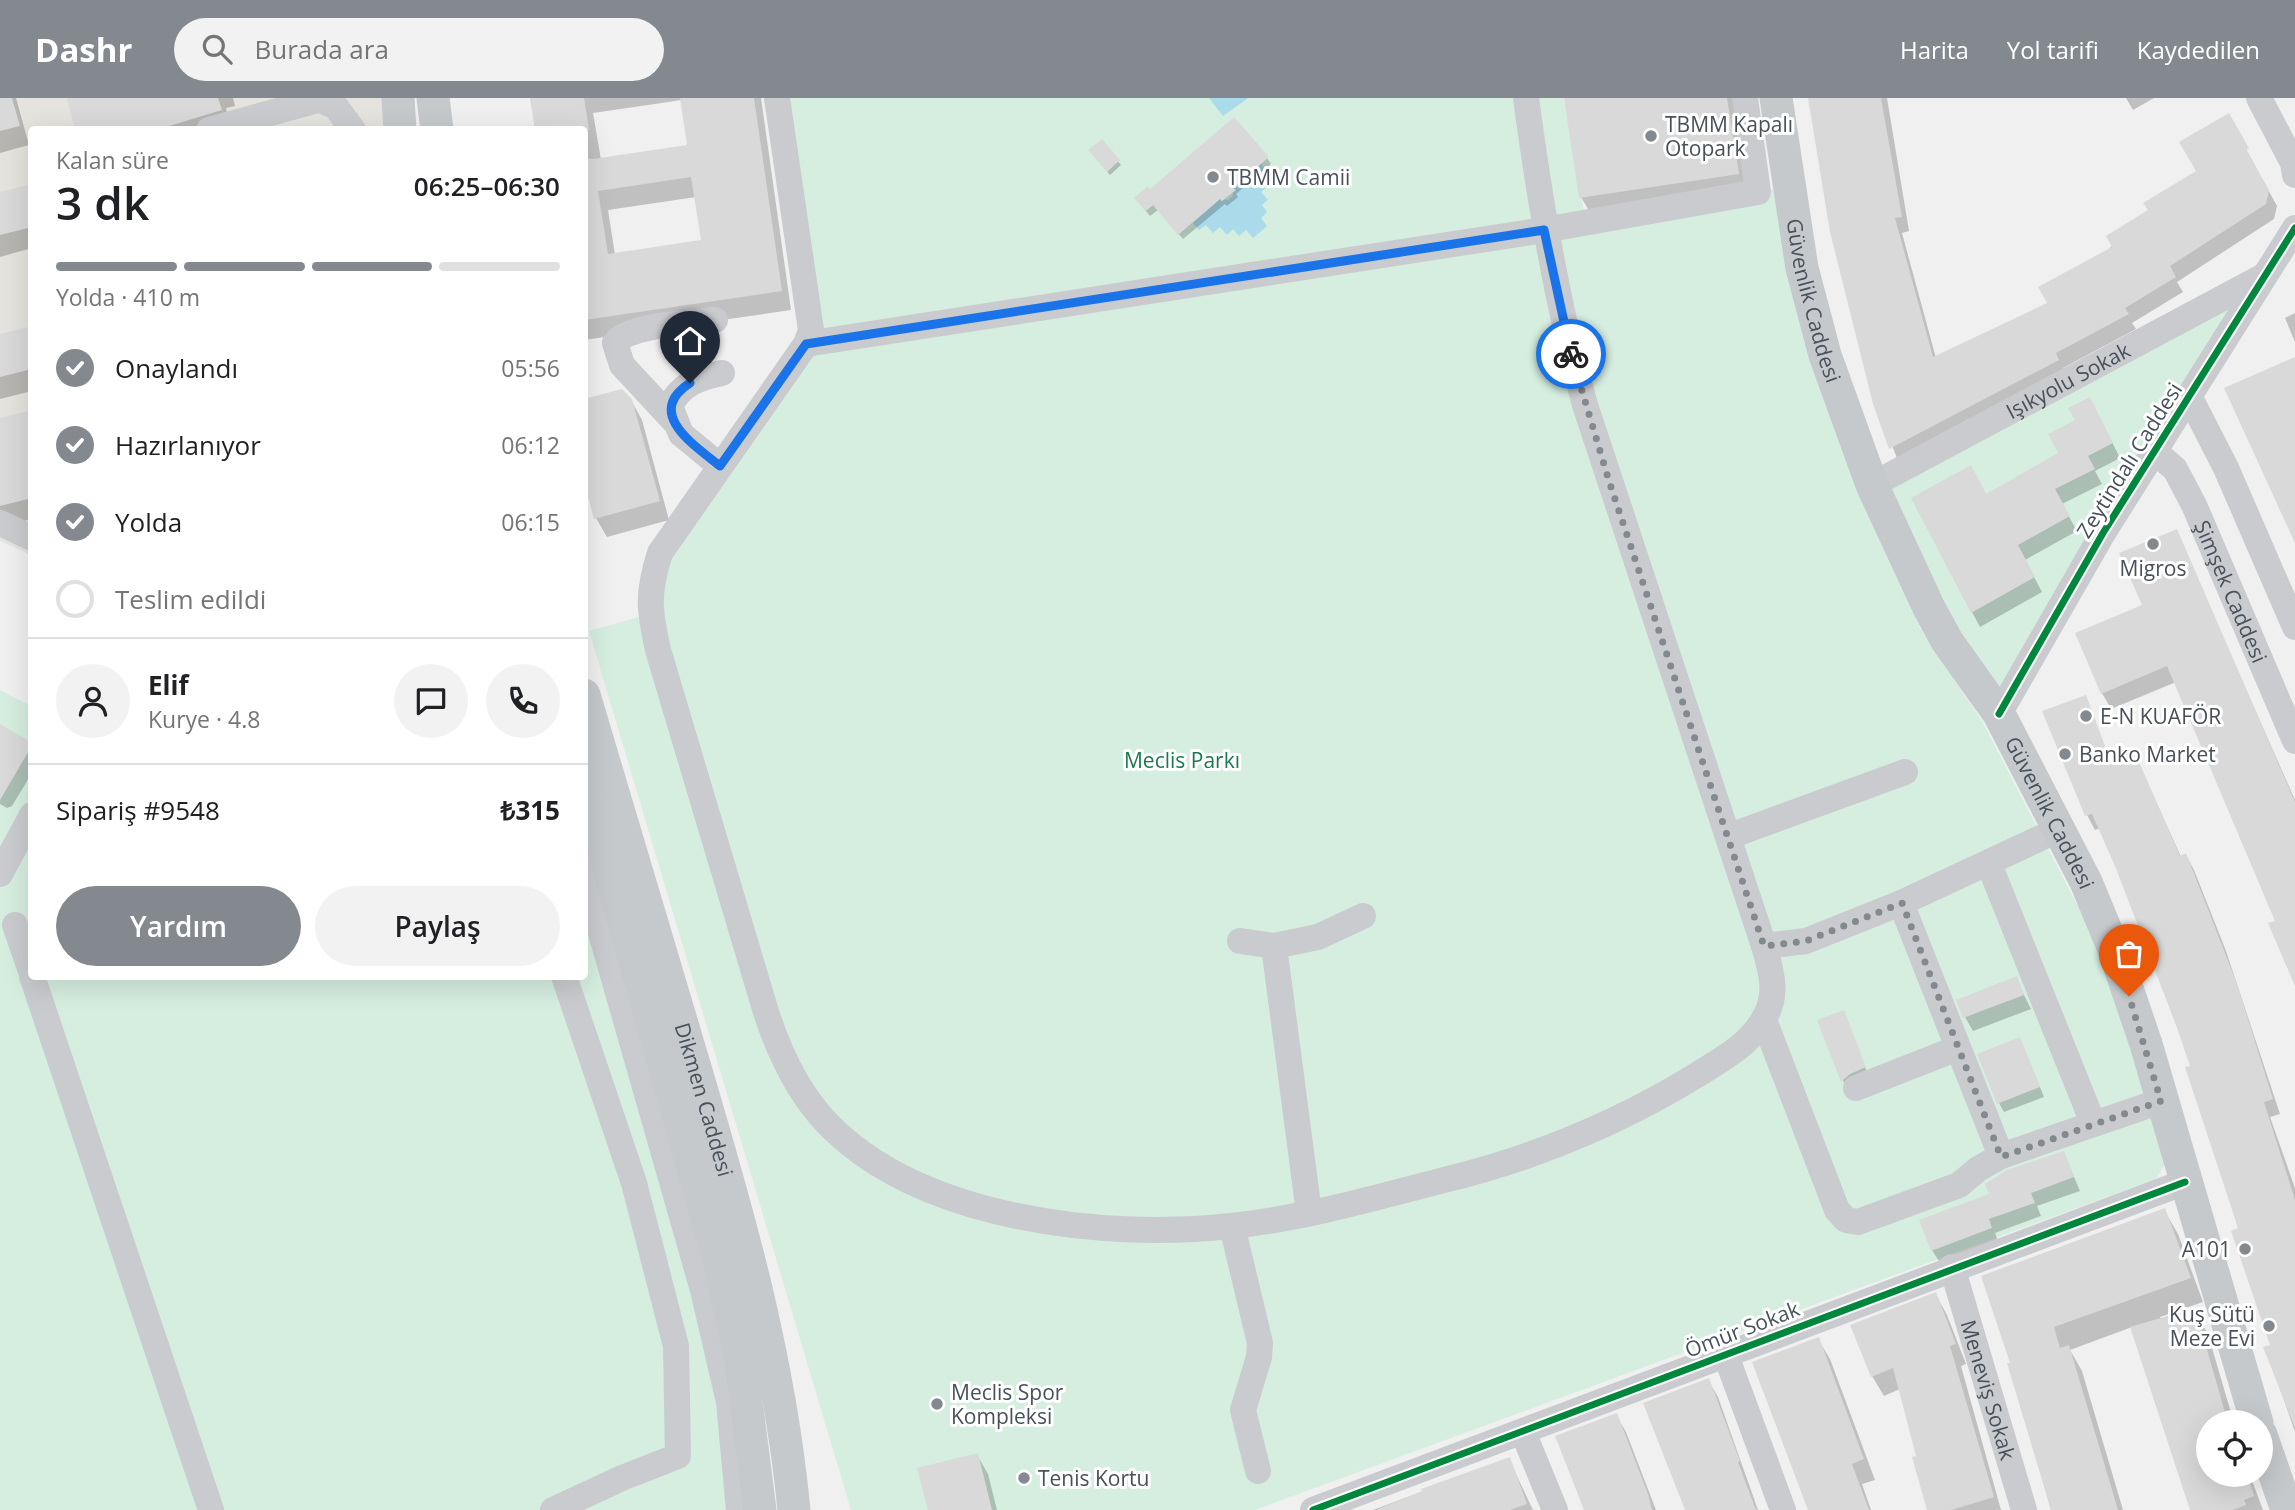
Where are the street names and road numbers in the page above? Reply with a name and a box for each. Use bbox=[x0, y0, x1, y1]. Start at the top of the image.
street label: Güvenlik Caddesi bbox=[1781, 216, 1848, 386]
street label: Işıkyolu Sokak bbox=[2001, 336, 2135, 425]
street label: Zeytindalı Caddesi bbox=[2070, 377, 2188, 543]
street label: Şimşek Caddesi bbox=[2188, 516, 2274, 667]
street label: Güvenlik Caddesi bbox=[1999, 731, 2101, 893]
street label: Dikmen Caddesi bbox=[668, 1019, 740, 1180]
street label: Ömür Sokak bbox=[1681, 1294, 1803, 1364]
street label: Meneviş Sokak bbox=[1954, 1316, 2022, 1463]

